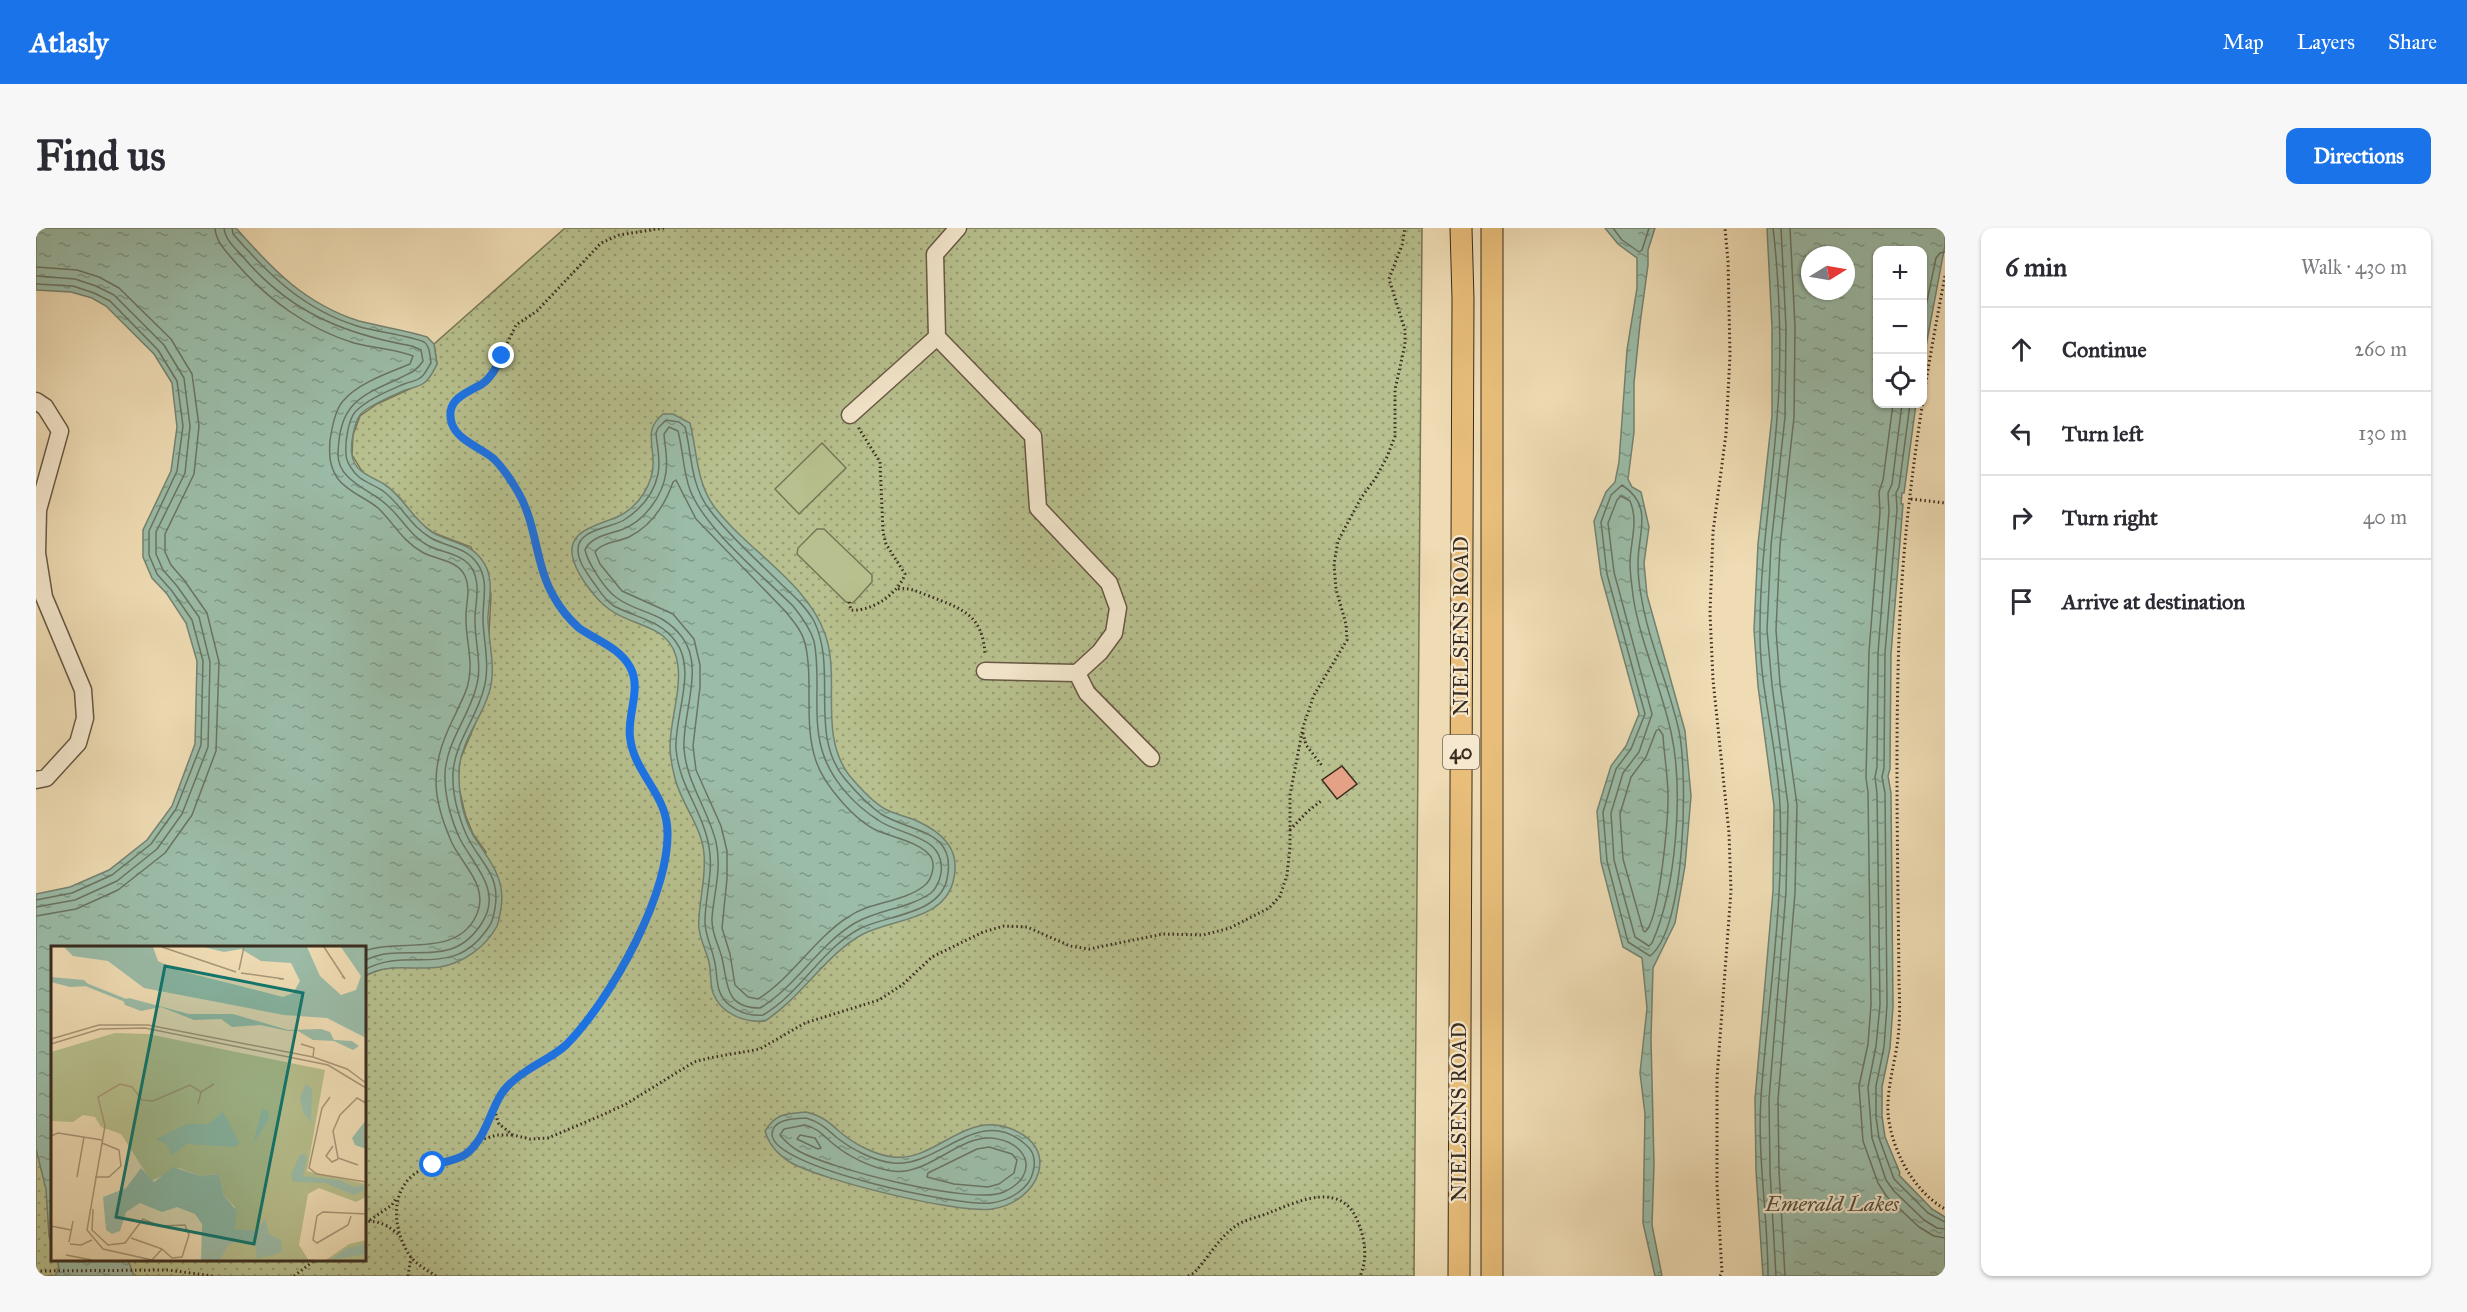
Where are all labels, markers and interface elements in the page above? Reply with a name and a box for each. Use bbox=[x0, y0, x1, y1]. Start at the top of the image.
text: Atlasly bbox=[30, 25, 108, 60]
text: Map bbox=[2223, 29, 2264, 55]
text: Layers bbox=[2297, 29, 2355, 55]
text: Share bbox=[2388, 29, 2437, 55]
button: Directions bbox=[2286, 128, 2431, 184]
text: Find us bbox=[36, 130, 166, 182]
north arrow bbox=[1801, 246, 1855, 300]
map controls bbox=[1873, 246, 1927, 408]
button: + bbox=[1873, 246, 1927, 300]
text: 6 min bbox=[2005, 251, 2067, 283]
text: Walk · 430 m bbox=[2301, 255, 2407, 279]
button: − bbox=[1873, 300, 1927, 354]
icon: ahead bbox=[2005, 333, 2038, 366]
text: Continue bbox=[2062, 336, 2147, 363]
text: 260 m bbox=[2354, 337, 2407, 361]
route end bbox=[488, 342, 514, 368]
button: locate bbox=[1873, 354, 1927, 408]
icon: left bbox=[2005, 417, 2038, 450]
text: Turn left bbox=[2062, 420, 2144, 447]
text: 130 m bbox=[2358, 421, 2407, 445]
icon: right bbox=[2005, 501, 2038, 534]
text: Turn right bbox=[2062, 504, 2158, 531]
text: 40 m bbox=[2363, 505, 2407, 529]
street label: NIELSENS ROAD bbox=[1448, 536, 1474, 716]
icon: arrive bbox=[2005, 585, 2038, 618]
text: Arrive at destination bbox=[2062, 588, 2245, 615]
road number: 40 bbox=[1443, 735, 1479, 769]
inset map bbox=[51, 946, 366, 1261]
street label: NIELSENS ROAD bbox=[1446, 1022, 1472, 1202]
route start bbox=[419, 1151, 445, 1177]
water label: Emerald Lakes bbox=[1764, 1190, 1900, 1217]

